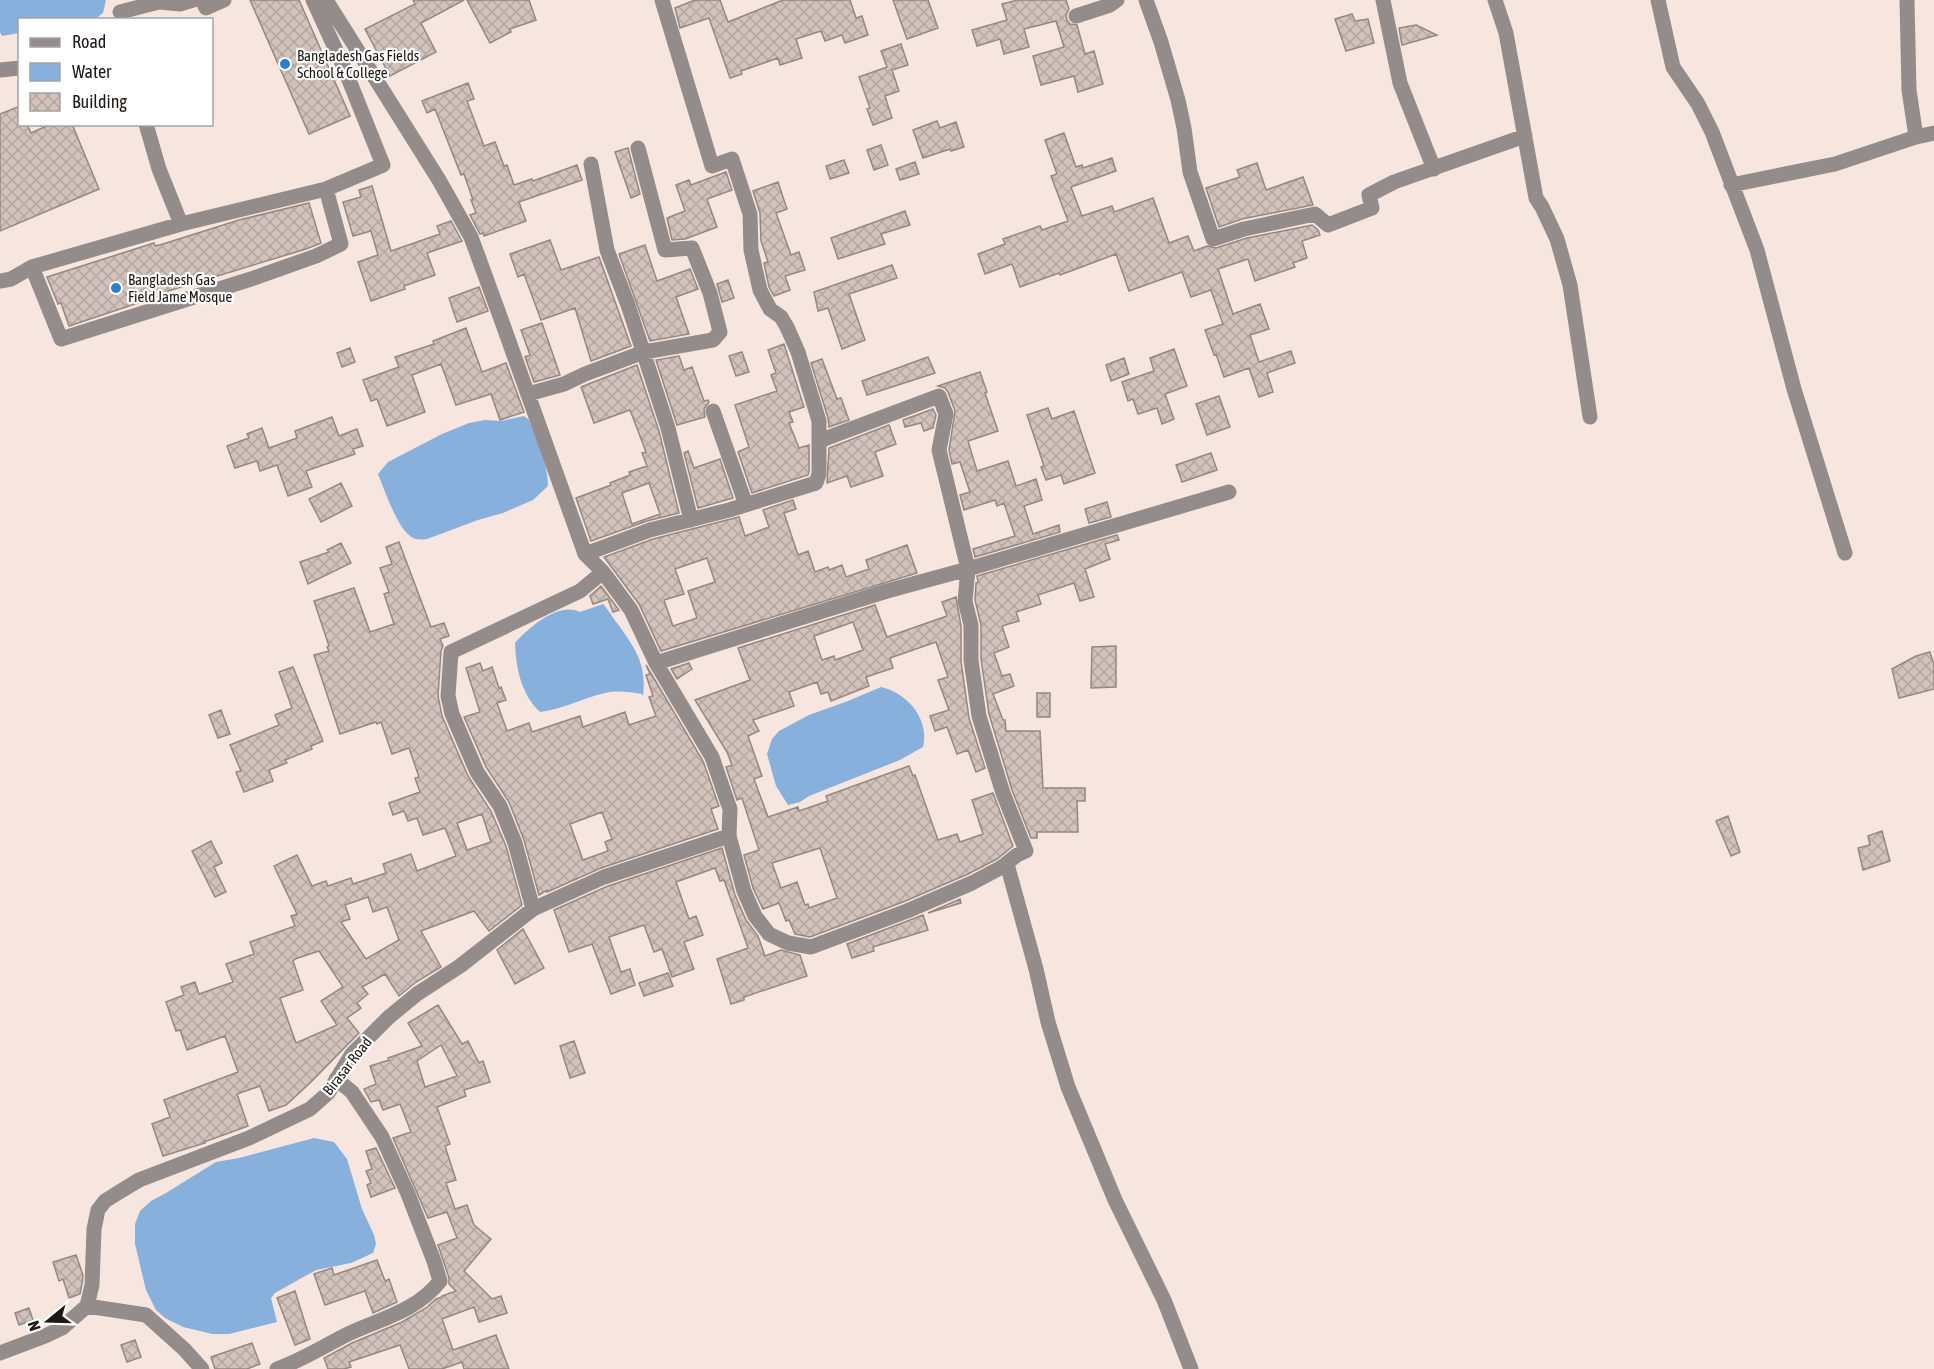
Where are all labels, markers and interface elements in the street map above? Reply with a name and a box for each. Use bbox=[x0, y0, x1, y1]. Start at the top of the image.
legend bbox=[18, 18, 213, 126]
text: Road bbox=[72, 31, 106, 52]
place label: Bangladesh Gas Fields School & College bbox=[297, 47, 419, 81]
marker: Bangladesh Gas Fields School & College bbox=[278, 57, 292, 71]
text: Water bbox=[72, 61, 112, 82]
text: Building bbox=[72, 91, 127, 112]
place label: Bangladesh Gas Field Jame Mosque bbox=[128, 271, 232, 305]
marker: Bangladesh Gas Field Jame Mosque bbox=[109, 281, 123, 295]
street label: Birasar Road bbox=[319, 1034, 375, 1098]
north arrow bbox=[18, 1291, 78, 1351]
text: N bbox=[24, 1318, 44, 1333]

